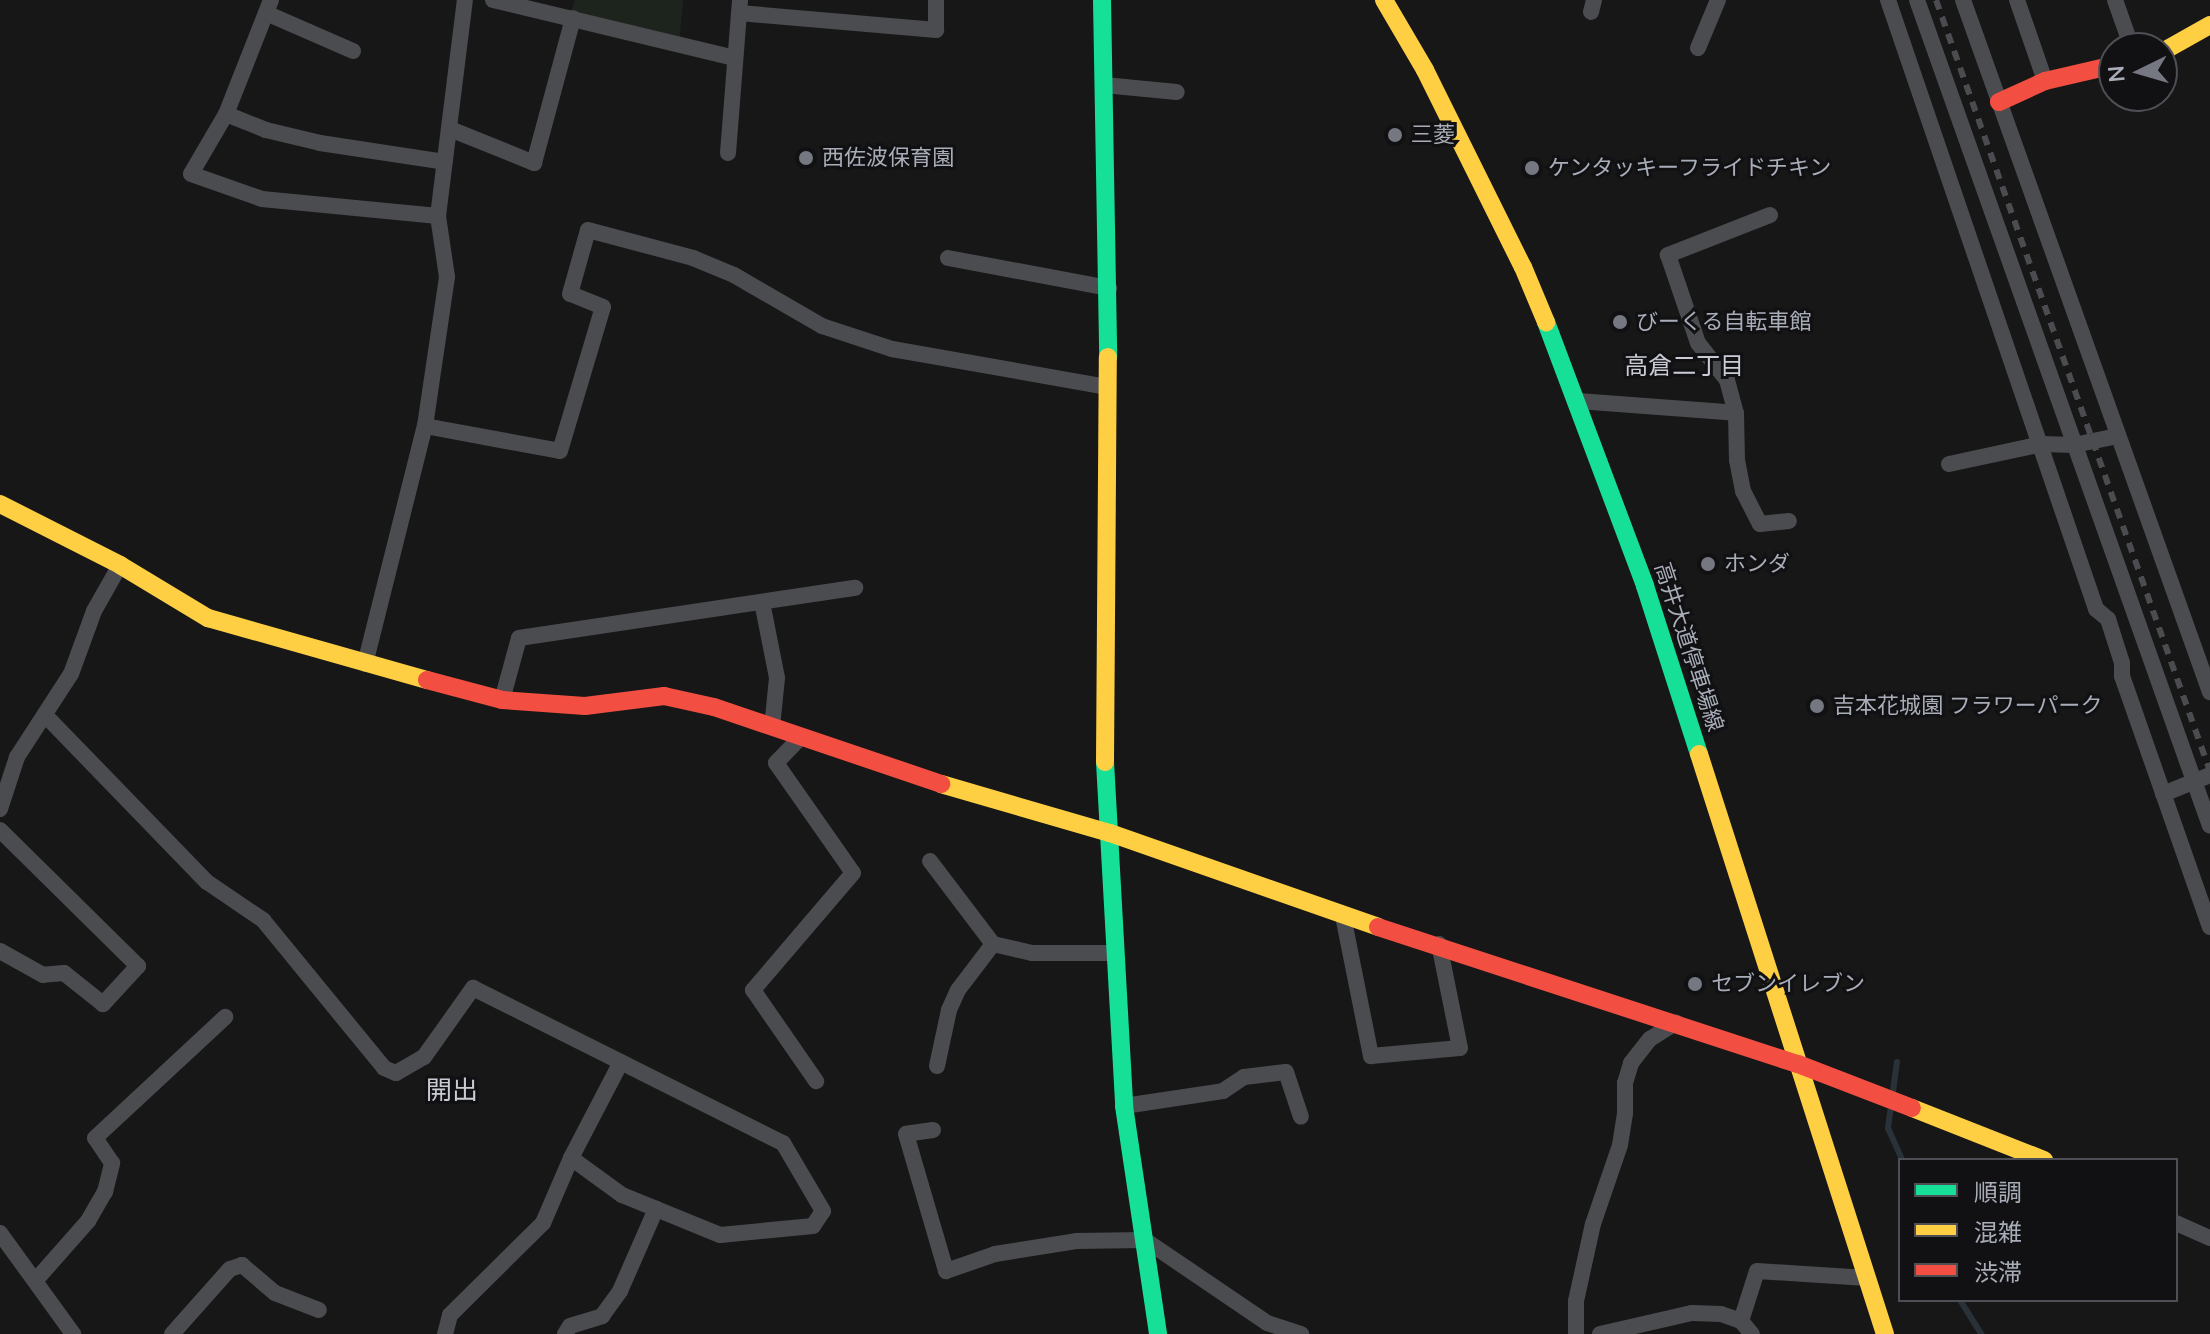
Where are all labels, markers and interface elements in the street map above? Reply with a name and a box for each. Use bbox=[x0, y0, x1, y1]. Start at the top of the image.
north arrow bbox=[2098, 32, 2178, 112]
text: N bbox=[2101, 64, 2131, 83]
place label: 三菱 bbox=[1411, 122, 1455, 148]
marker: 三菱 bbox=[1386, 126, 1404, 144]
place label: 西佐波保育園 bbox=[822, 145, 954, 171]
marker: 西佐波保育園 bbox=[797, 149, 815, 167]
place label: ケンタッキーフライドチキン bbox=[1548, 155, 1834, 181]
marker: ケンタッキーフライドチキン bbox=[1523, 159, 1541, 177]
place label: びーくる自転車館 bbox=[1636, 309, 1812, 335]
marker: びーくる自転車館 bbox=[1611, 313, 1629, 331]
district label: 高倉二丁目 bbox=[1624, 352, 1744, 380]
place label: ホンダ bbox=[1724, 551, 1790, 577]
marker: ホンダ bbox=[1699, 555, 1717, 573]
street label: 高井大道停車場線 bbox=[1649, 559, 1729, 735]
place label: 吉本花城園 フラワーパーク bbox=[1833, 693, 2103, 719]
marker: 吉本花城園 フラワーパーク bbox=[1808, 697, 1826, 715]
place label: セブンイレブン bbox=[1711, 971, 1865, 997]
marker: セブンイレブン bbox=[1686, 975, 1704, 993]
district label: 開出 bbox=[426, 1074, 478, 1106]
legend bbox=[1898, 1158, 2178, 1302]
text: 順調 bbox=[1974, 1177, 2022, 1207]
text: 混雑 bbox=[1974, 1217, 2022, 1247]
text: 渋滞 bbox=[1974, 1257, 2022, 1287]

